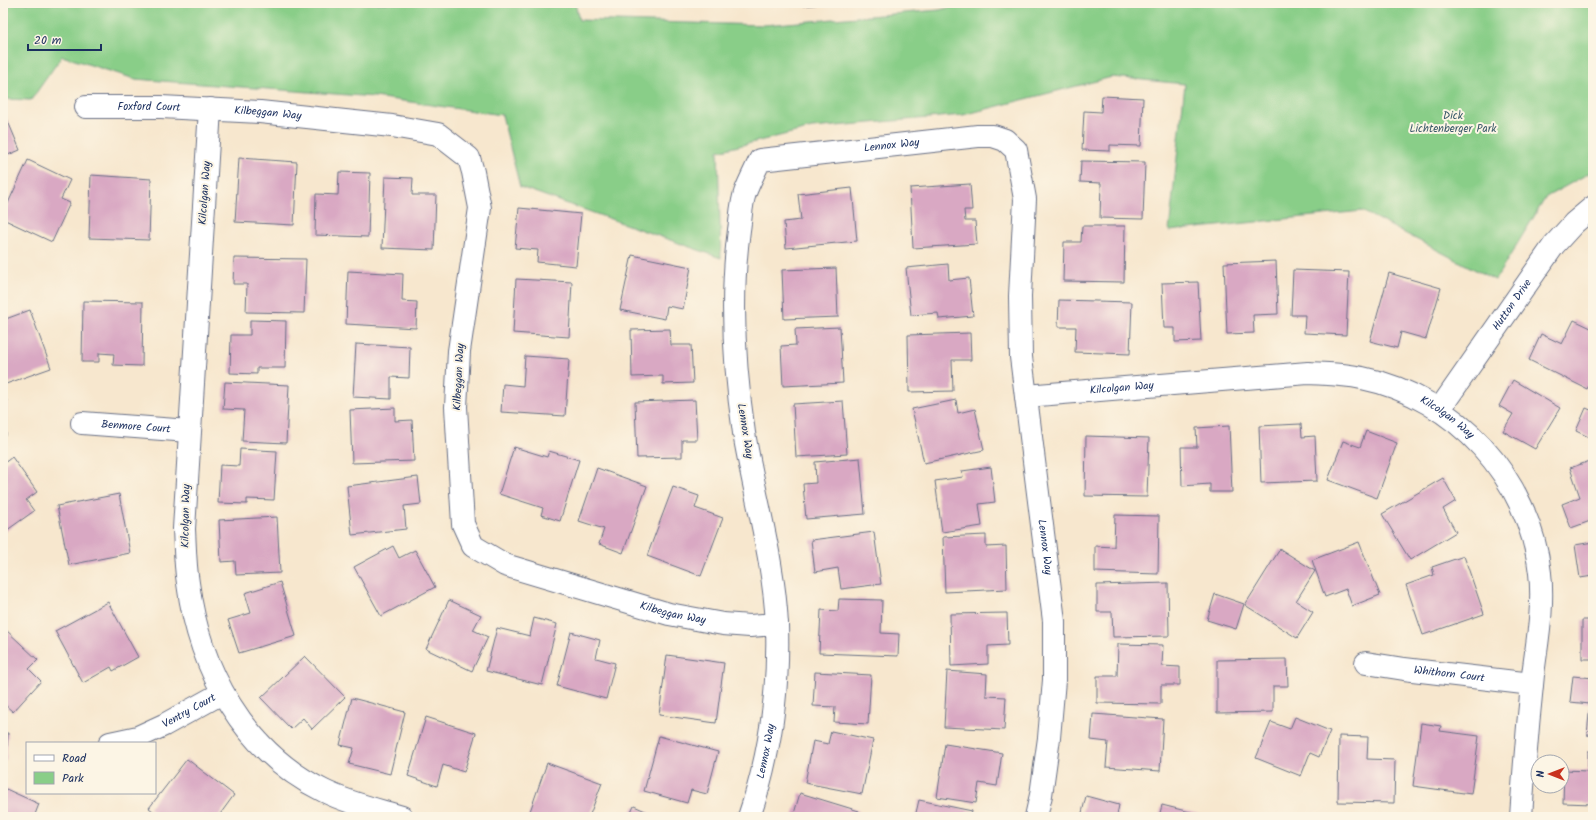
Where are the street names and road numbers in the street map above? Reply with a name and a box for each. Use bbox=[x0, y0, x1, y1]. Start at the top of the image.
street label: Foxford Court bbox=[118, 98, 182, 117]
street label: Kilbeggan Way bbox=[234, 102, 303, 125]
street label: Lennox Way bbox=[863, 133, 921, 158]
street label: Kilcolgan Way bbox=[194, 160, 216, 226]
street label: Hutton Drive bbox=[1488, 275, 1537, 335]
street label: Kilbeggan Way bbox=[448, 342, 470, 411]
street label: Kilcolgan Way bbox=[1089, 377, 1155, 400]
street label: Kilcolgan Way bbox=[1416, 391, 1479, 444]
street label: Lennox Way bbox=[732, 402, 758, 461]
street label: Benmore Court bbox=[101, 415, 172, 439]
street label: Kilcolgan Way bbox=[176, 483, 196, 548]
street label: Lennox Way bbox=[1032, 518, 1057, 577]
street label: Kilbeggan Way bbox=[638, 597, 708, 630]
street label: Whithorn Court bbox=[1413, 661, 1486, 687]
street label: Ventry Court bbox=[159, 689, 220, 733]
street label: Lennox Way bbox=[752, 722, 780, 781]

